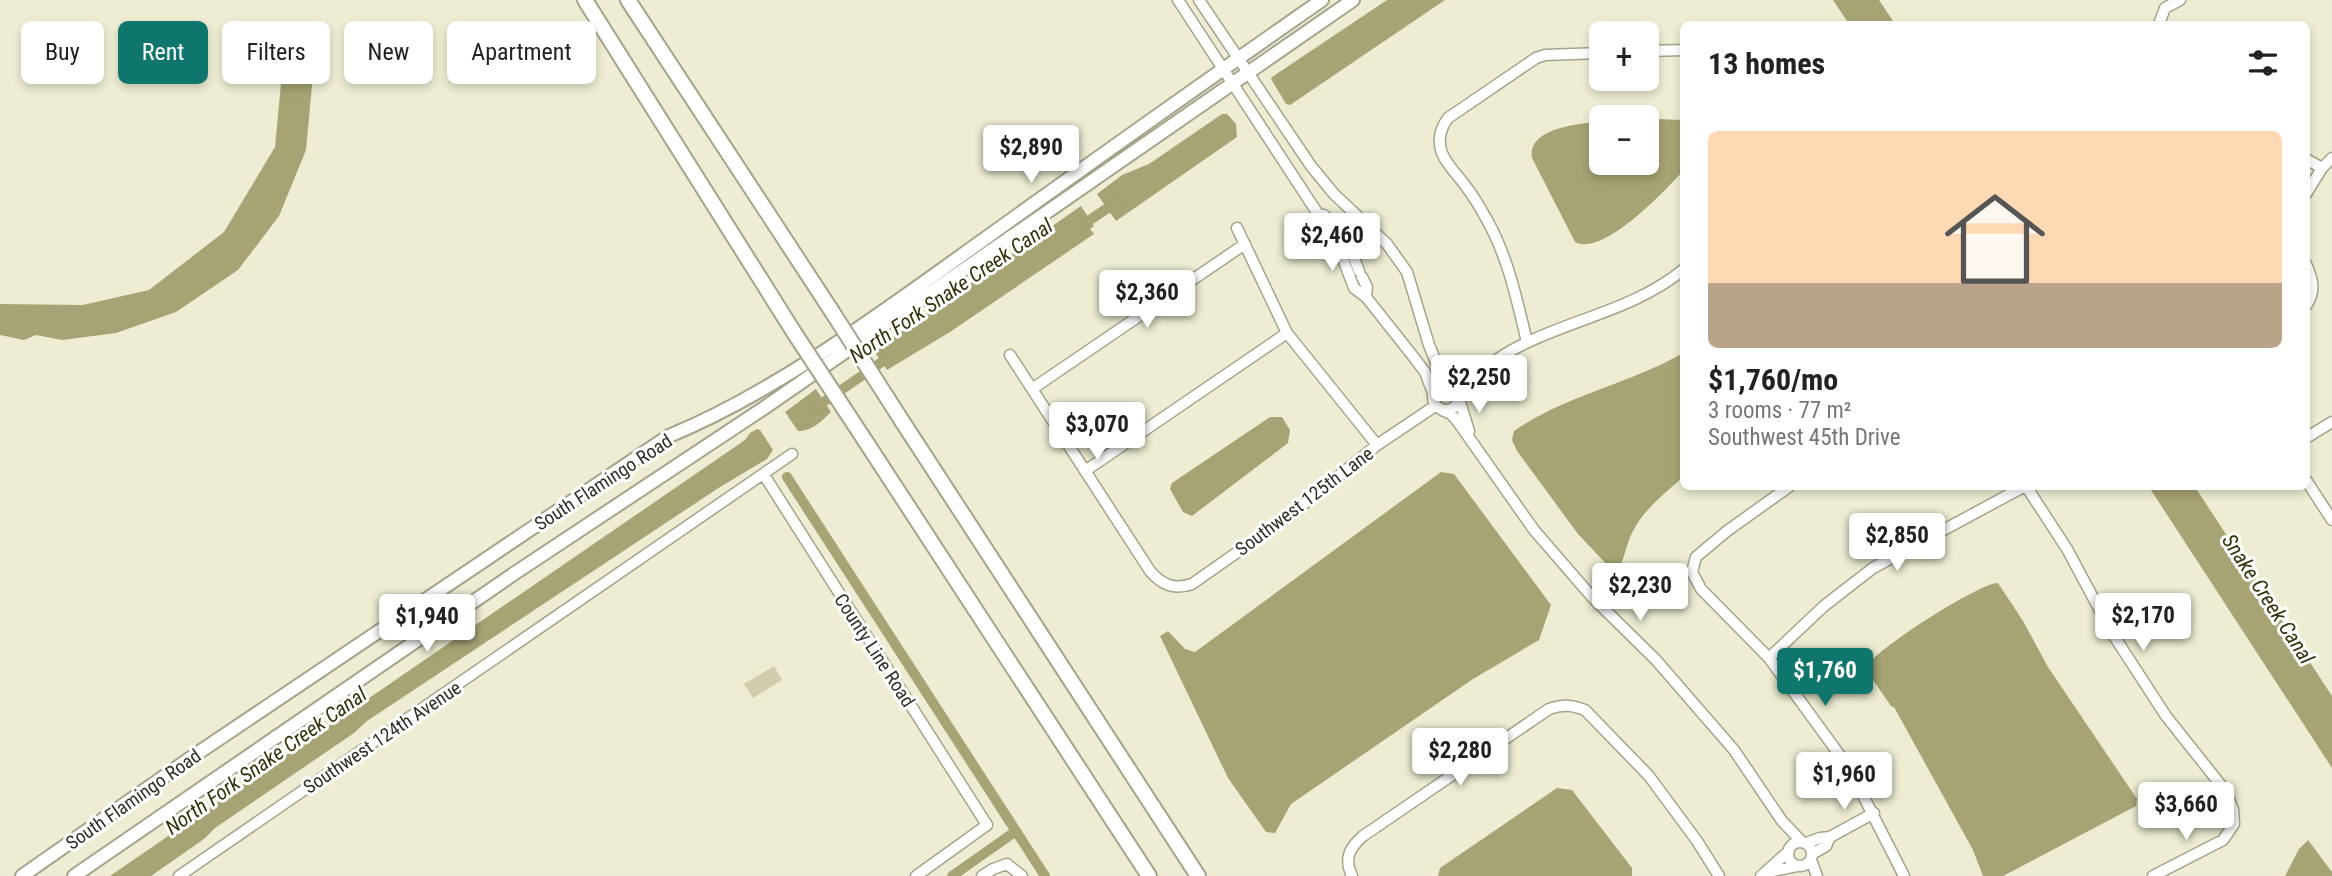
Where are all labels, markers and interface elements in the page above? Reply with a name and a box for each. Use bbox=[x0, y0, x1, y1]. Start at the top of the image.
chip: Buy bbox=[21, 21, 104, 84]
chip: Rent bbox=[118, 21, 208, 84]
chip: Filters bbox=[222, 21, 330, 84]
chip: New bbox=[344, 21, 433, 84]
chip: Apartment bbox=[447, 21, 596, 84]
map controls bbox=[1589, 21, 1659, 175]
button: + bbox=[1589, 21, 1659, 91]
icon: filters bbox=[2244, 44, 2282, 82]
text: 13 homes bbox=[1708, 46, 1825, 81]
button: − bbox=[1589, 105, 1659, 175]
pin: $2,890 bbox=[974, 125, 1088, 185]
text: $2,890 bbox=[999, 134, 1063, 161]
icon: home bbox=[1932, 176, 2058, 302]
water label: North Fork Snake Creek Canal bbox=[845, 214, 1057, 368]
pin: $2,460 bbox=[1275, 214, 1389, 273]
text: $2,460 bbox=[1300, 222, 1364, 249]
pin: $2,360 bbox=[1090, 270, 1204, 330]
text: $2,360 bbox=[1115, 279, 1179, 306]
pin: $2,250 bbox=[1422, 356, 1536, 415]
text: $1,760/mo bbox=[1708, 362, 1838, 397]
text: $2,250 bbox=[1447, 364, 1511, 391]
text: 3 rooms · 77 m² bbox=[1708, 397, 1851, 424]
pin: $3,070 bbox=[1040, 402, 1154, 462]
text: $3,070 bbox=[1065, 411, 1129, 438]
text: Southwest 45th Drive bbox=[1708, 424, 1901, 451]
street label: South Flamingo Road bbox=[530, 429, 676, 536]
street label: Southwest 125th Lane bbox=[1231, 442, 1378, 561]
pin: $2,850 bbox=[1840, 514, 1954, 573]
text: $2,850 bbox=[1865, 522, 1929, 549]
water label: Snake Creek Canal bbox=[2217, 530, 2319, 669]
pin: $2,230 bbox=[1583, 564, 1697, 623]
text: $2,230 bbox=[1608, 572, 1672, 599]
street label: County Line Road bbox=[829, 589, 920, 711]
pin: $1,940 bbox=[370, 594, 484, 654]
pin: $2,170 bbox=[2086, 594, 2200, 653]
text: $2,170 bbox=[2111, 602, 2175, 629]
text: $1,940 bbox=[395, 603, 459, 630]
pin: $1,760 bbox=[1768, 648, 1882, 708]
text: $1,760 bbox=[1793, 657, 1857, 684]
street label: Southwest 124th Avenue bbox=[299, 676, 466, 799]
water label: North Fork Snake Creek Canal bbox=[161, 682, 371, 840]
pin: $2,280 bbox=[1403, 728, 1517, 788]
text: $2,280 bbox=[1428, 737, 1492, 764]
street label: South Flamingo Road bbox=[61, 744, 205, 855]
pin: $1,960 bbox=[1787, 752, 1901, 812]
text: $1,960 bbox=[1812, 761, 1876, 788]
pin: $3,660 bbox=[2129, 782, 2243, 842]
text: $3,660 bbox=[2154, 791, 2218, 818]

